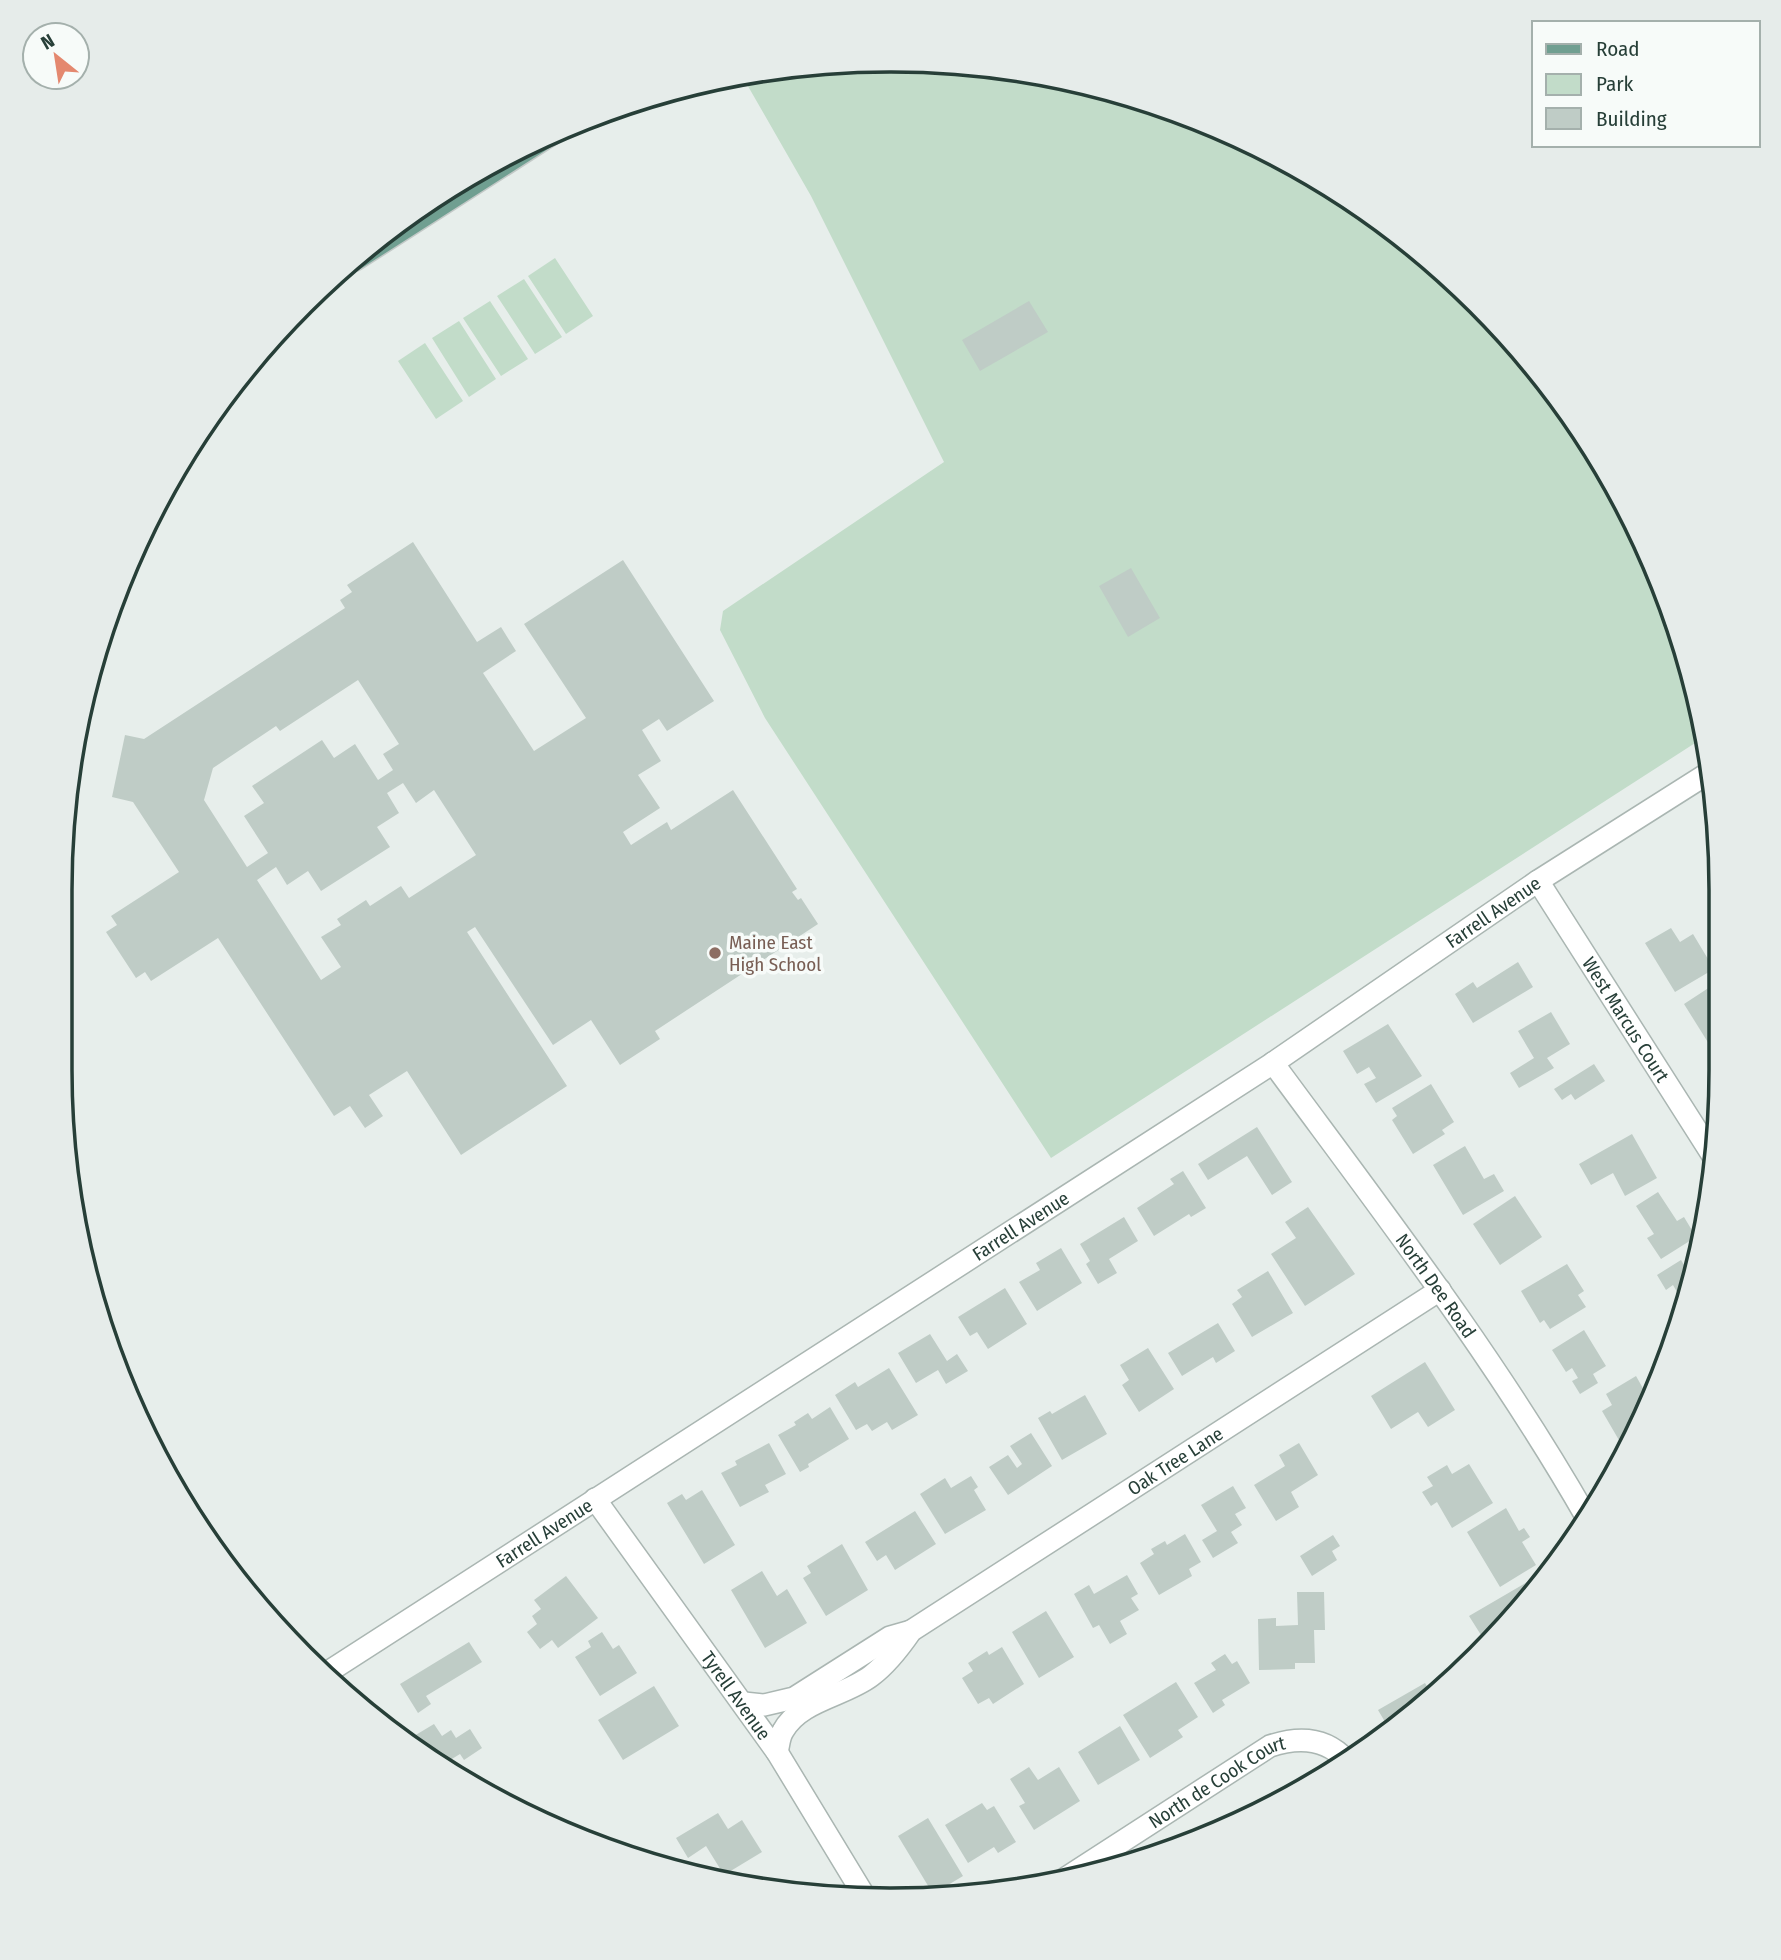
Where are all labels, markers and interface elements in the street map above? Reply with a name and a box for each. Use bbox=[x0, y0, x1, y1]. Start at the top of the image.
north arrow bbox=[21, 21, 91, 91]
legend bbox=[1532, 21, 1760, 147]
text: N bbox=[37, 29, 58, 55]
text: Road bbox=[1596, 36, 1640, 62]
text: Park bbox=[1596, 71, 1634, 97]
text: Building bbox=[1596, 106, 1667, 132]
street label: Farrell Avenue bbox=[1441, 872, 1545, 953]
place label: Maine East High School bbox=[729, 931, 821, 976]
marker: Maine East High School bbox=[707, 945, 723, 961]
street label: West Marcus Court bbox=[1577, 953, 1674, 1087]
street label: Farrell Avenue bbox=[968, 1187, 1073, 1266]
street label: North Dee Road bbox=[1391, 1229, 1480, 1343]
street label: Oak Tree Lane bbox=[1123, 1422, 1227, 1500]
street label: Farrell Avenue bbox=[492, 1494, 597, 1573]
street label: Tyrell Avenue bbox=[696, 1647, 776, 1745]
street label: North de Cook Court bbox=[1145, 1731, 1288, 1833]

